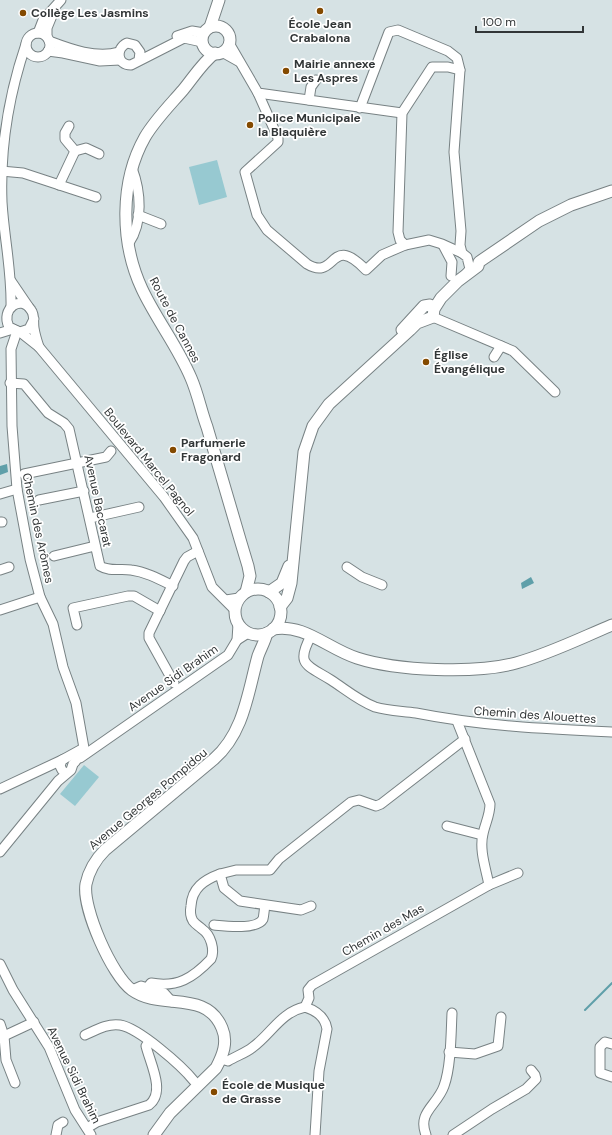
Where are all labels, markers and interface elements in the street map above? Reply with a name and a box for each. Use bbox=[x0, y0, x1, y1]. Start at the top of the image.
place label: Collège Les Jasmins bbox=[31, 5, 149, 21]
marker: École Jean Crabalona bbox=[315, 6, 325, 16]
marker: Collège Les Jasmins bbox=[18, 8, 28, 18]
scale bar bbox=[476, 8, 583, 34]
text: 100 m bbox=[482, 14, 516, 30]
place label: École Jean Crabalona bbox=[288, 16, 352, 46]
place label: Mairie annexe Les Aspres bbox=[294, 56, 376, 86]
marker: Mairie annexe Les Aspres bbox=[281, 66, 291, 76]
place label: Police Municipale la Blaquière bbox=[258, 110, 361, 140]
marker: Police Municipale la Blaquière bbox=[245, 120, 255, 130]
street label: Route de Cannes bbox=[146, 274, 204, 366]
place label: Église Évangélique bbox=[434, 347, 505, 377]
marker: Église Évangélique bbox=[421, 357, 431, 367]
street label: Boulevard Marcel Pagnol bbox=[100, 405, 198, 519]
place label: Parfumerie Fragonard bbox=[181, 435, 246, 465]
marker: Parfumerie Fragonard bbox=[168, 445, 178, 455]
street label: Avenue Baccarat bbox=[80, 454, 116, 549]
street label: Chemin des Arômes bbox=[18, 471, 58, 585]
street label: Avenue Sidi Brahim bbox=[125, 641, 221, 715]
street label: Chemin des Alouettes bbox=[473, 703, 597, 727]
street label: Avenue Georges Pompidou bbox=[85, 745, 211, 853]
street label: Chemin des Mas bbox=[339, 900, 427, 960]
street label: Avenue Sidi Brahim bbox=[44, 1024, 104, 1126]
place label: École de Musique de Grasse bbox=[222, 1077, 325, 1107]
marker: École de Musique de Grasse bbox=[209, 1087, 219, 1097]

